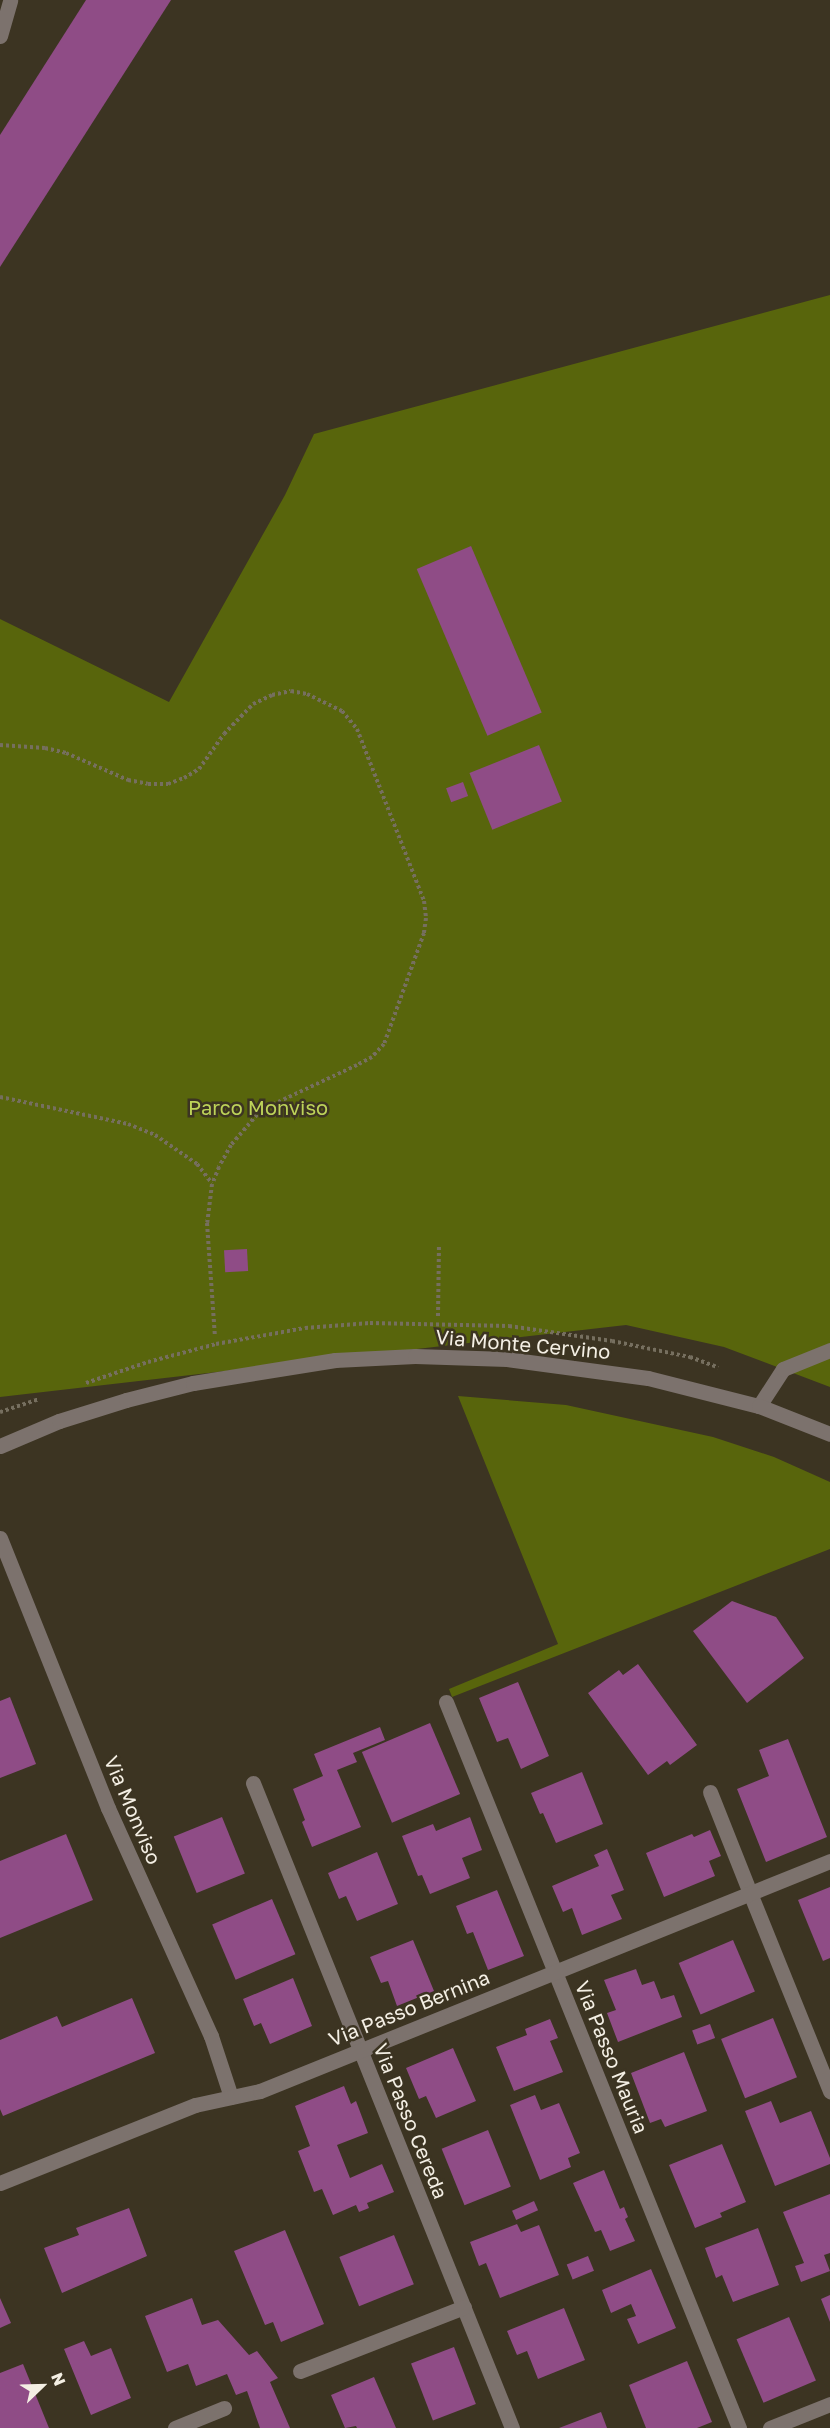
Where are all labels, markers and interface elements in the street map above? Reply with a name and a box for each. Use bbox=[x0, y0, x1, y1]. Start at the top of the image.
park label: Parco Monviso bbox=[188, 1095, 328, 1119]
street label: Via Monte Cervino bbox=[435, 1324, 611, 1364]
street label: Via Monviso bbox=[99, 1752, 167, 1868]
street label: Via Passo Bernina bbox=[325, 1965, 493, 2051]
street label: Via Passo Mauria bbox=[570, 1977, 654, 2137]
street label: Via Passo Cereda bbox=[369, 2040, 453, 2202]
north arrow bbox=[12, 2356, 72, 2416]
text: N bbox=[47, 2369, 70, 2388]

